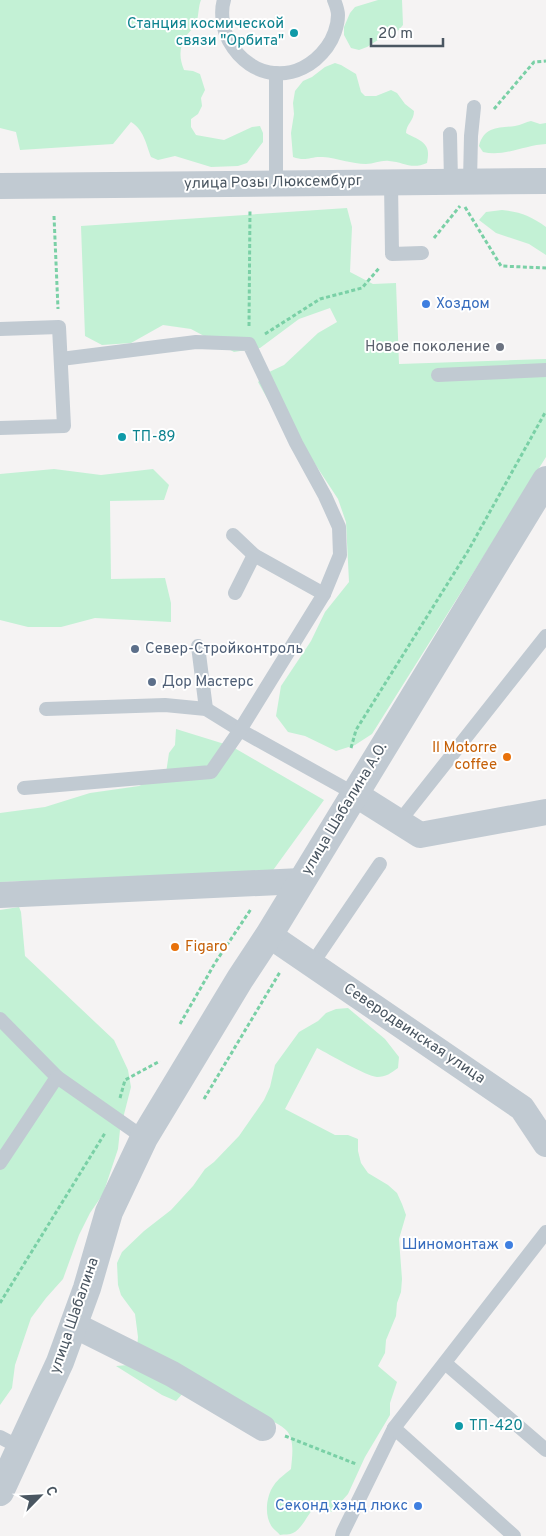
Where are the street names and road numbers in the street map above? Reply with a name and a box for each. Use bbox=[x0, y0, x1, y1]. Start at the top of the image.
street label: улица Розы Люксембург bbox=[184, 172, 362, 194]
street label: улица Шабалина А.О. bbox=[298, 739, 392, 879]
street label: Северодвинская улица bbox=[340, 979, 488, 1089]
street label: улица Шабалина bbox=[46, 1255, 104, 1377]

